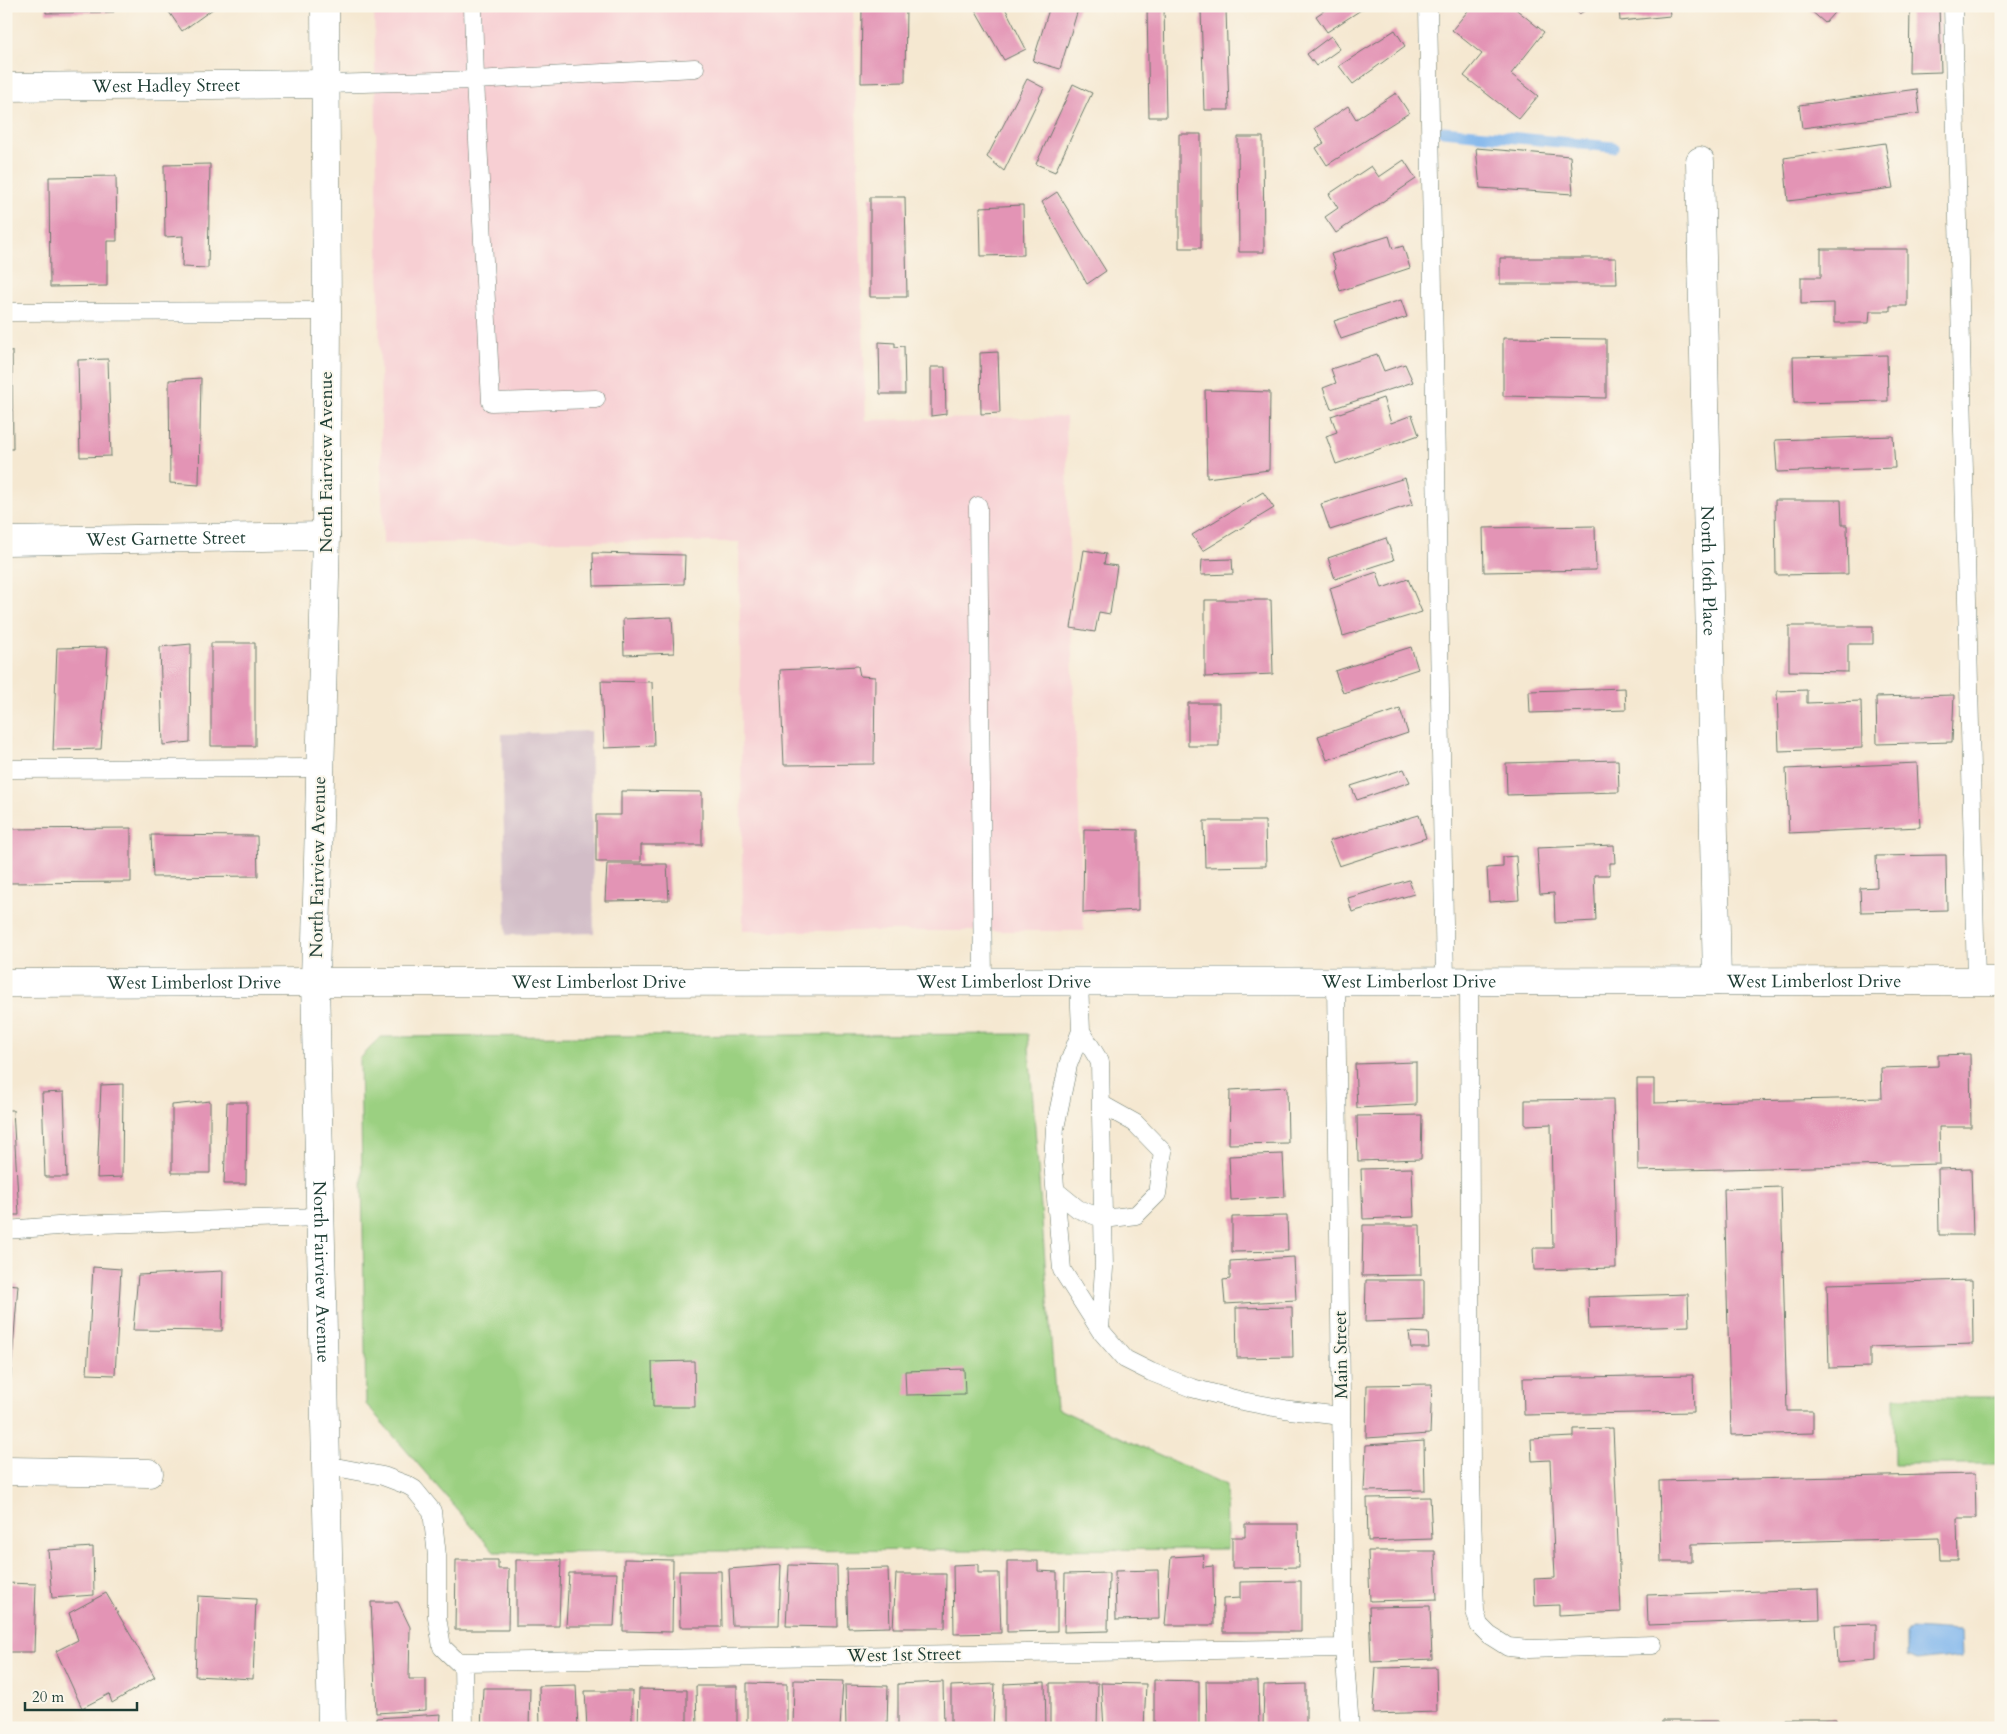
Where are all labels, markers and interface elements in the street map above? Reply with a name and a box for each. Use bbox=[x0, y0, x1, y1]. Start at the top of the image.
street label: West Hadley Street bbox=[91, 72, 240, 99]
street label: North Fairview Avenue bbox=[314, 371, 339, 553]
street label: North 16th Place bbox=[1695, 505, 1722, 636]
street label: West Garnette Street bbox=[85, 525, 246, 552]
street label: North Fairview Avenue bbox=[304, 776, 332, 958]
street label: West Limberlost Drive bbox=[511, 969, 686, 994]
street label: West Limberlost Drive bbox=[916, 969, 1091, 994]
street label: West Limberlost Drive bbox=[1321, 969, 1496, 994]
street label: West Limberlost Drive bbox=[1726, 969, 1901, 994]
street label: West Limberlost Drive bbox=[106, 970, 281, 995]
street label: North Fairview Avenue bbox=[307, 1181, 336, 1363]
street label: Main Street bbox=[1328, 1310, 1354, 1399]
street label: West 1st Street bbox=[846, 1642, 961, 1669]
scale bar bbox=[25, 1679, 138, 1711]
text: 20 m bbox=[32, 1687, 64, 1707]

